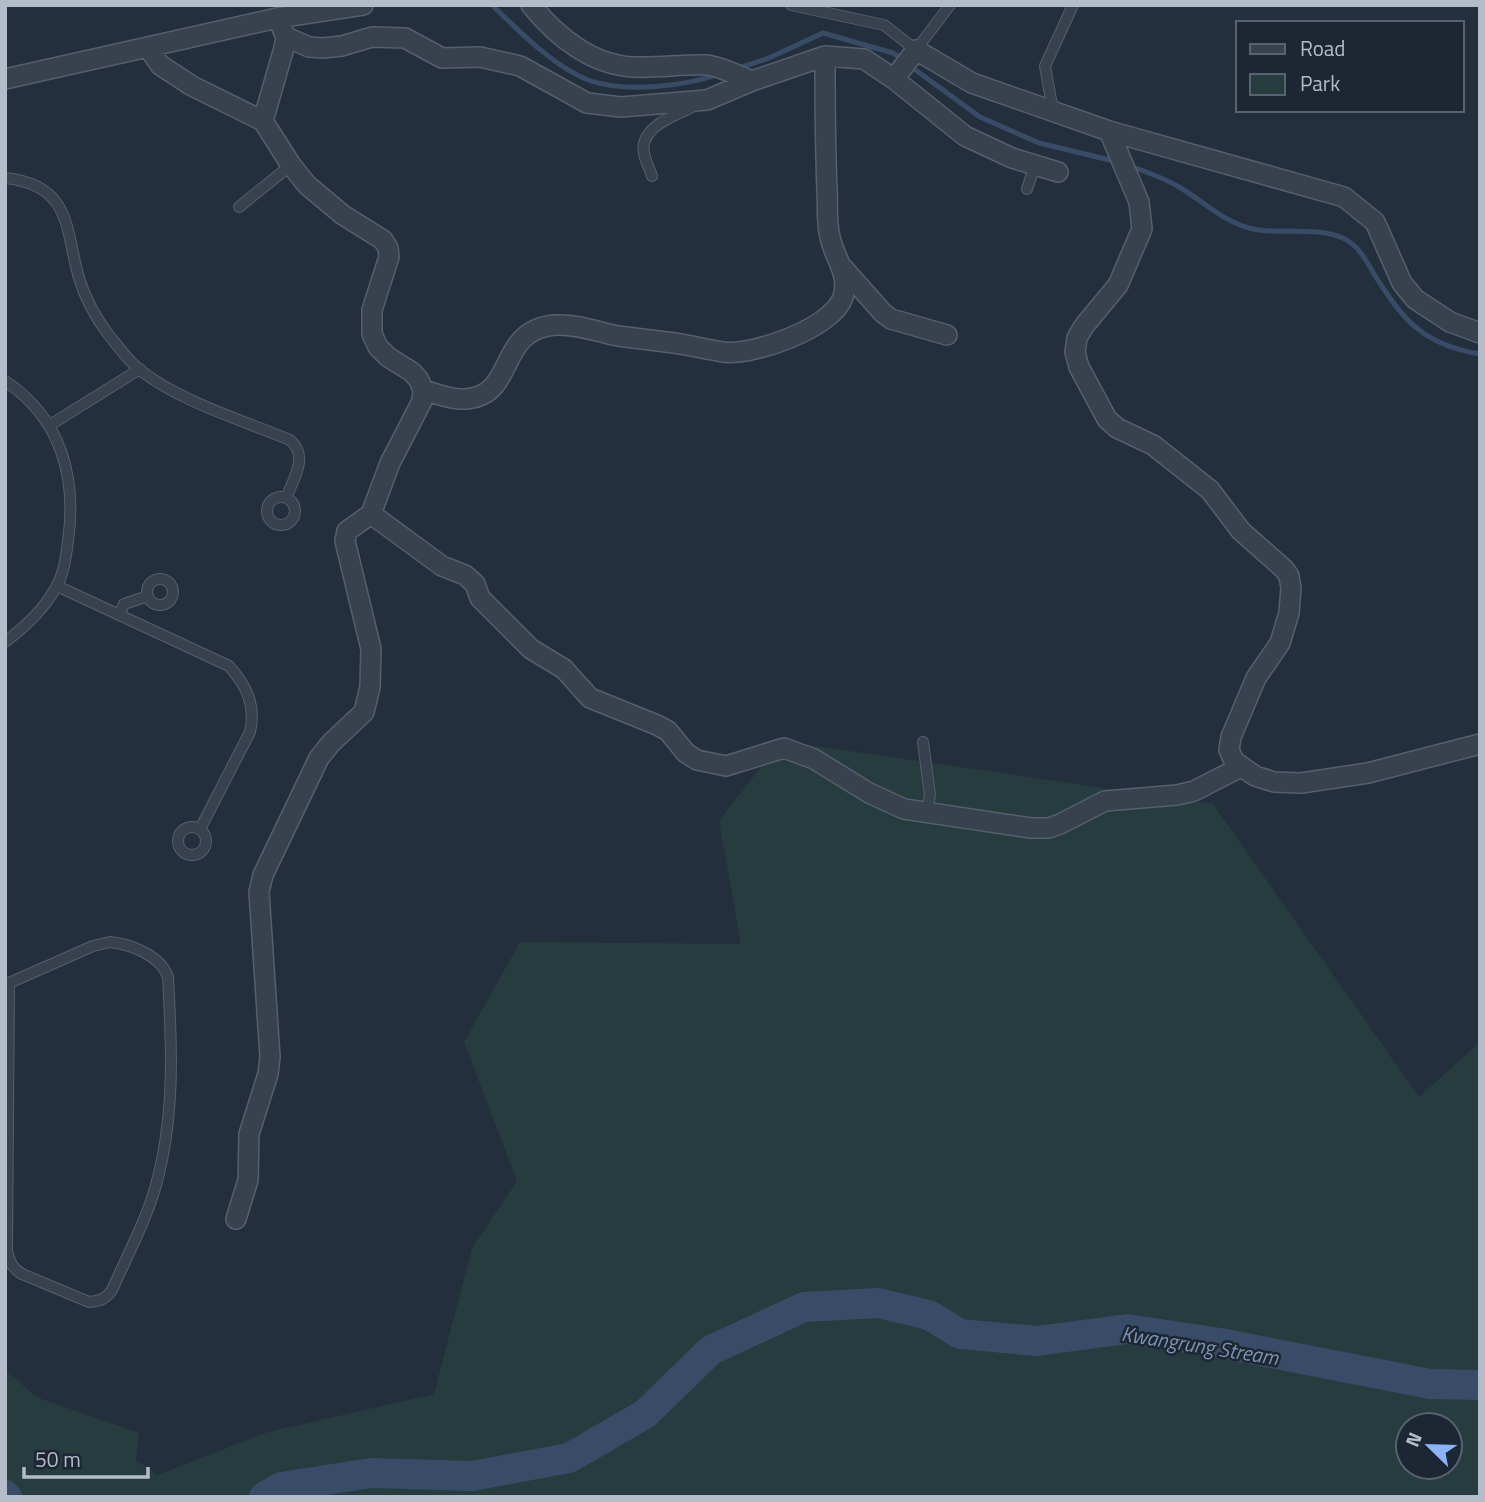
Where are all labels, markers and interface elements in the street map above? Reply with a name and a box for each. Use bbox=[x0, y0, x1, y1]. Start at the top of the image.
legend bbox=[1236, 21, 1464, 112]
text: Road bbox=[1300, 32, 1345, 64]
text: Park bbox=[1300, 67, 1340, 99]
water label: Kwangrung Stream bbox=[1119, 1317, 1282, 1373]
north arrow bbox=[1394, 1411, 1464, 1481]
text: N bbox=[1397, 1427, 1429, 1451]
scale bar bbox=[24, 1436, 149, 1480]
text: 50 m bbox=[35, 1443, 81, 1475]

